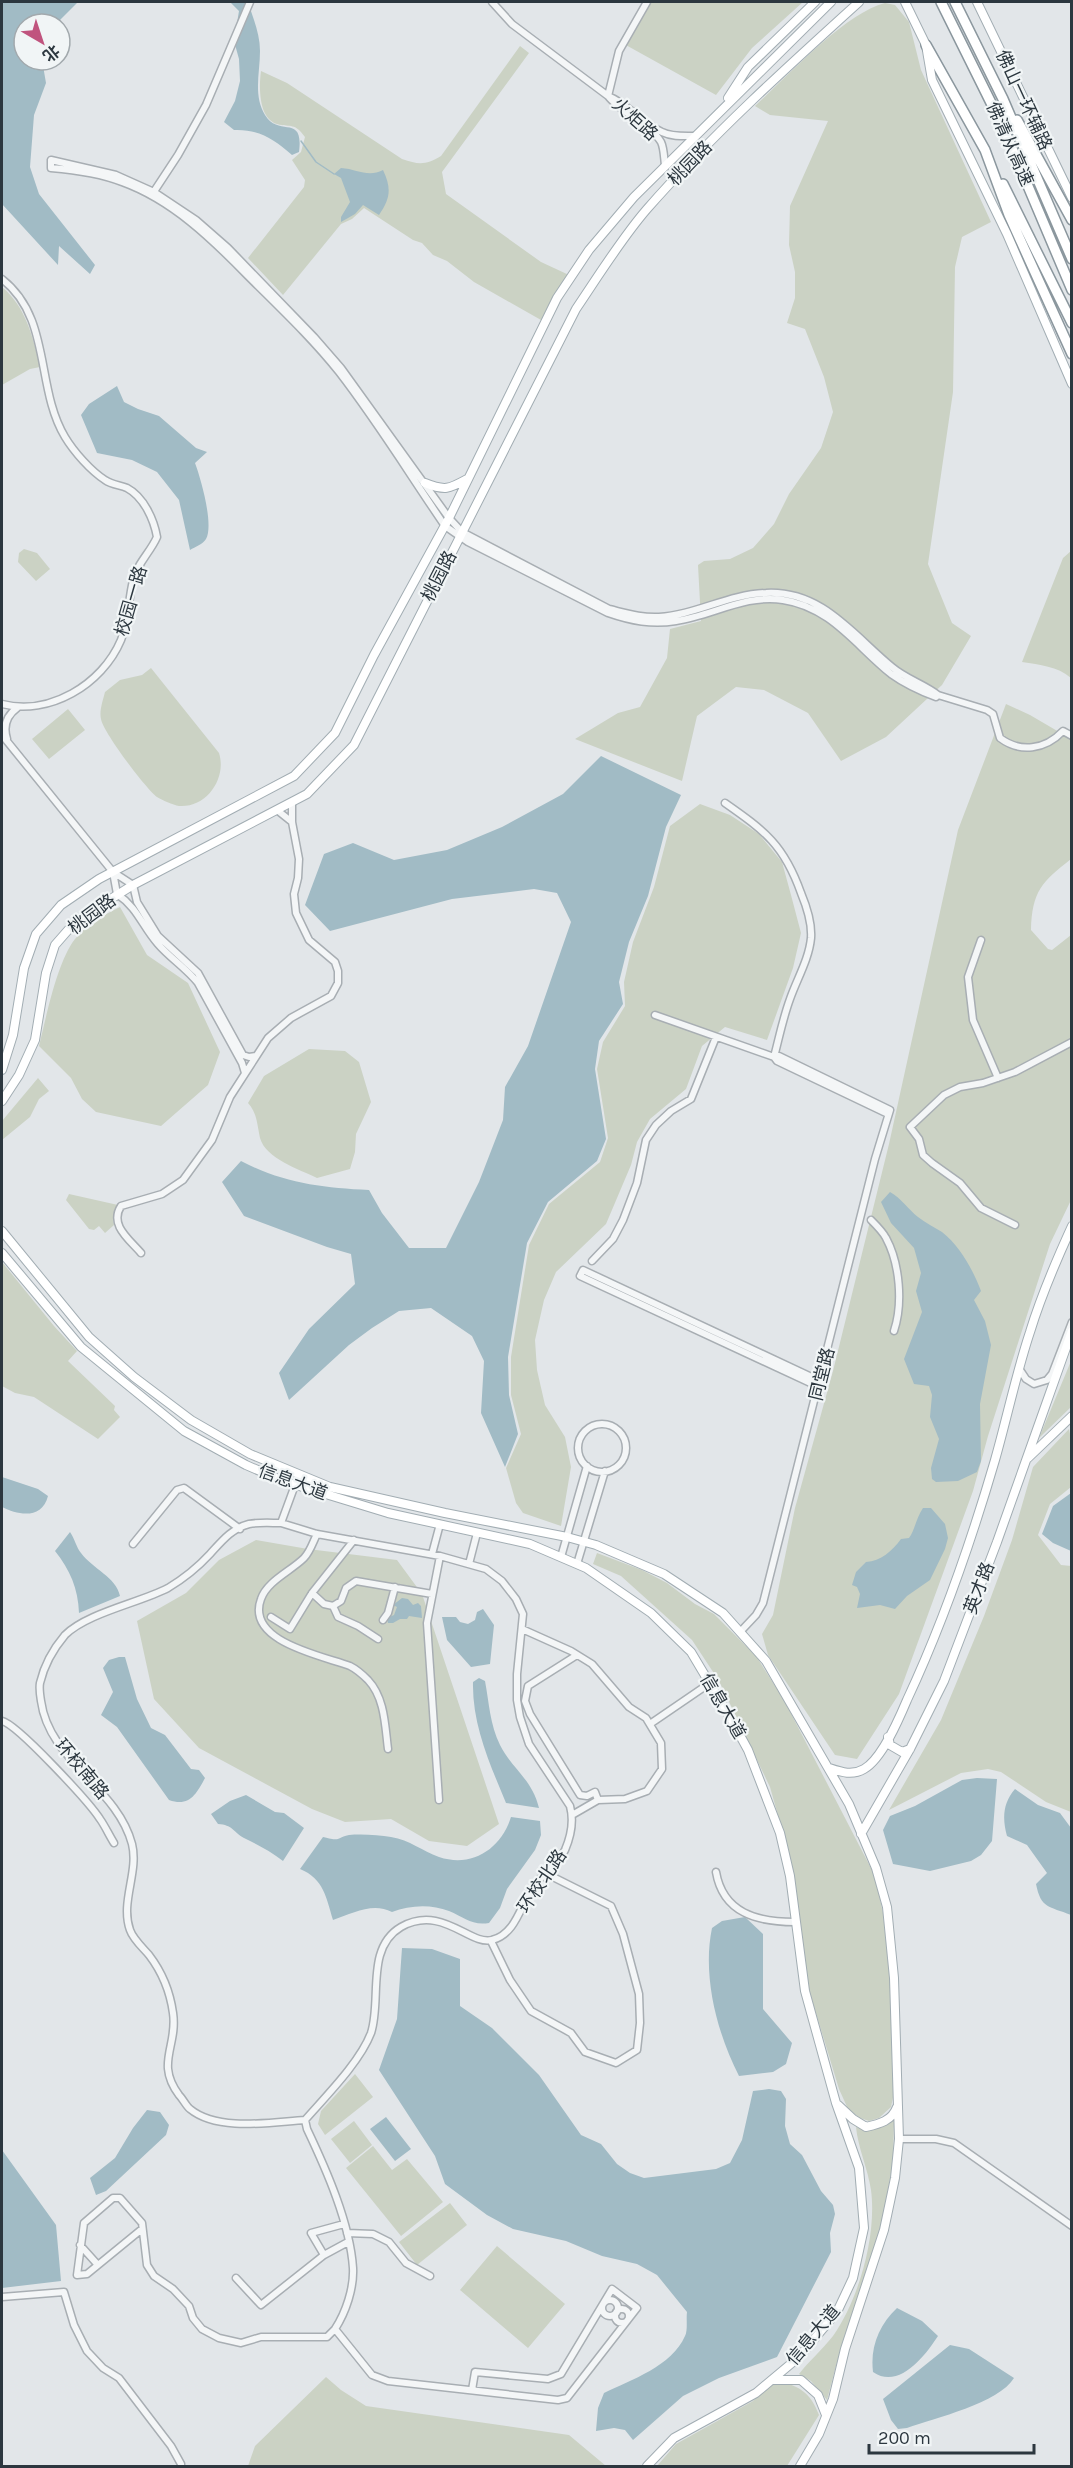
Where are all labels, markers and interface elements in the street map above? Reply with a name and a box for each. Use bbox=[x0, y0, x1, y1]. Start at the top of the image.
north arrow bbox=[12, 12, 72, 72]
text: 北 bbox=[39, 41, 63, 66]
street label: 佛山一环辅路 bbox=[991, 46, 1057, 154]
street label: 火炬路 bbox=[608, 93, 662, 145]
street label: 佛清从高速 bbox=[982, 98, 1038, 190]
street label: 桃园路 bbox=[663, 136, 717, 190]
street label: 桃园路 bbox=[417, 547, 461, 605]
street label: 校园一路 bbox=[111, 563, 151, 639]
street label: 桃园路 bbox=[64, 889, 120, 939]
street label: 同堂路 bbox=[805, 1345, 839, 1403]
street label: 信息大道 bbox=[255, 1459, 331, 1505]
street label: 英才路 bbox=[959, 1559, 999, 1617]
street label: 信息大道 bbox=[695, 1669, 751, 1743]
street label: 环校南路 bbox=[50, 1734, 114, 1804]
street label: 环校北路 bbox=[513, 1845, 571, 1917]
street label: 信息大道 bbox=[781, 2300, 845, 2370]
scale bar bbox=[869, 2417, 1034, 2455]
text: 200 m bbox=[878, 2427, 931, 2449]

